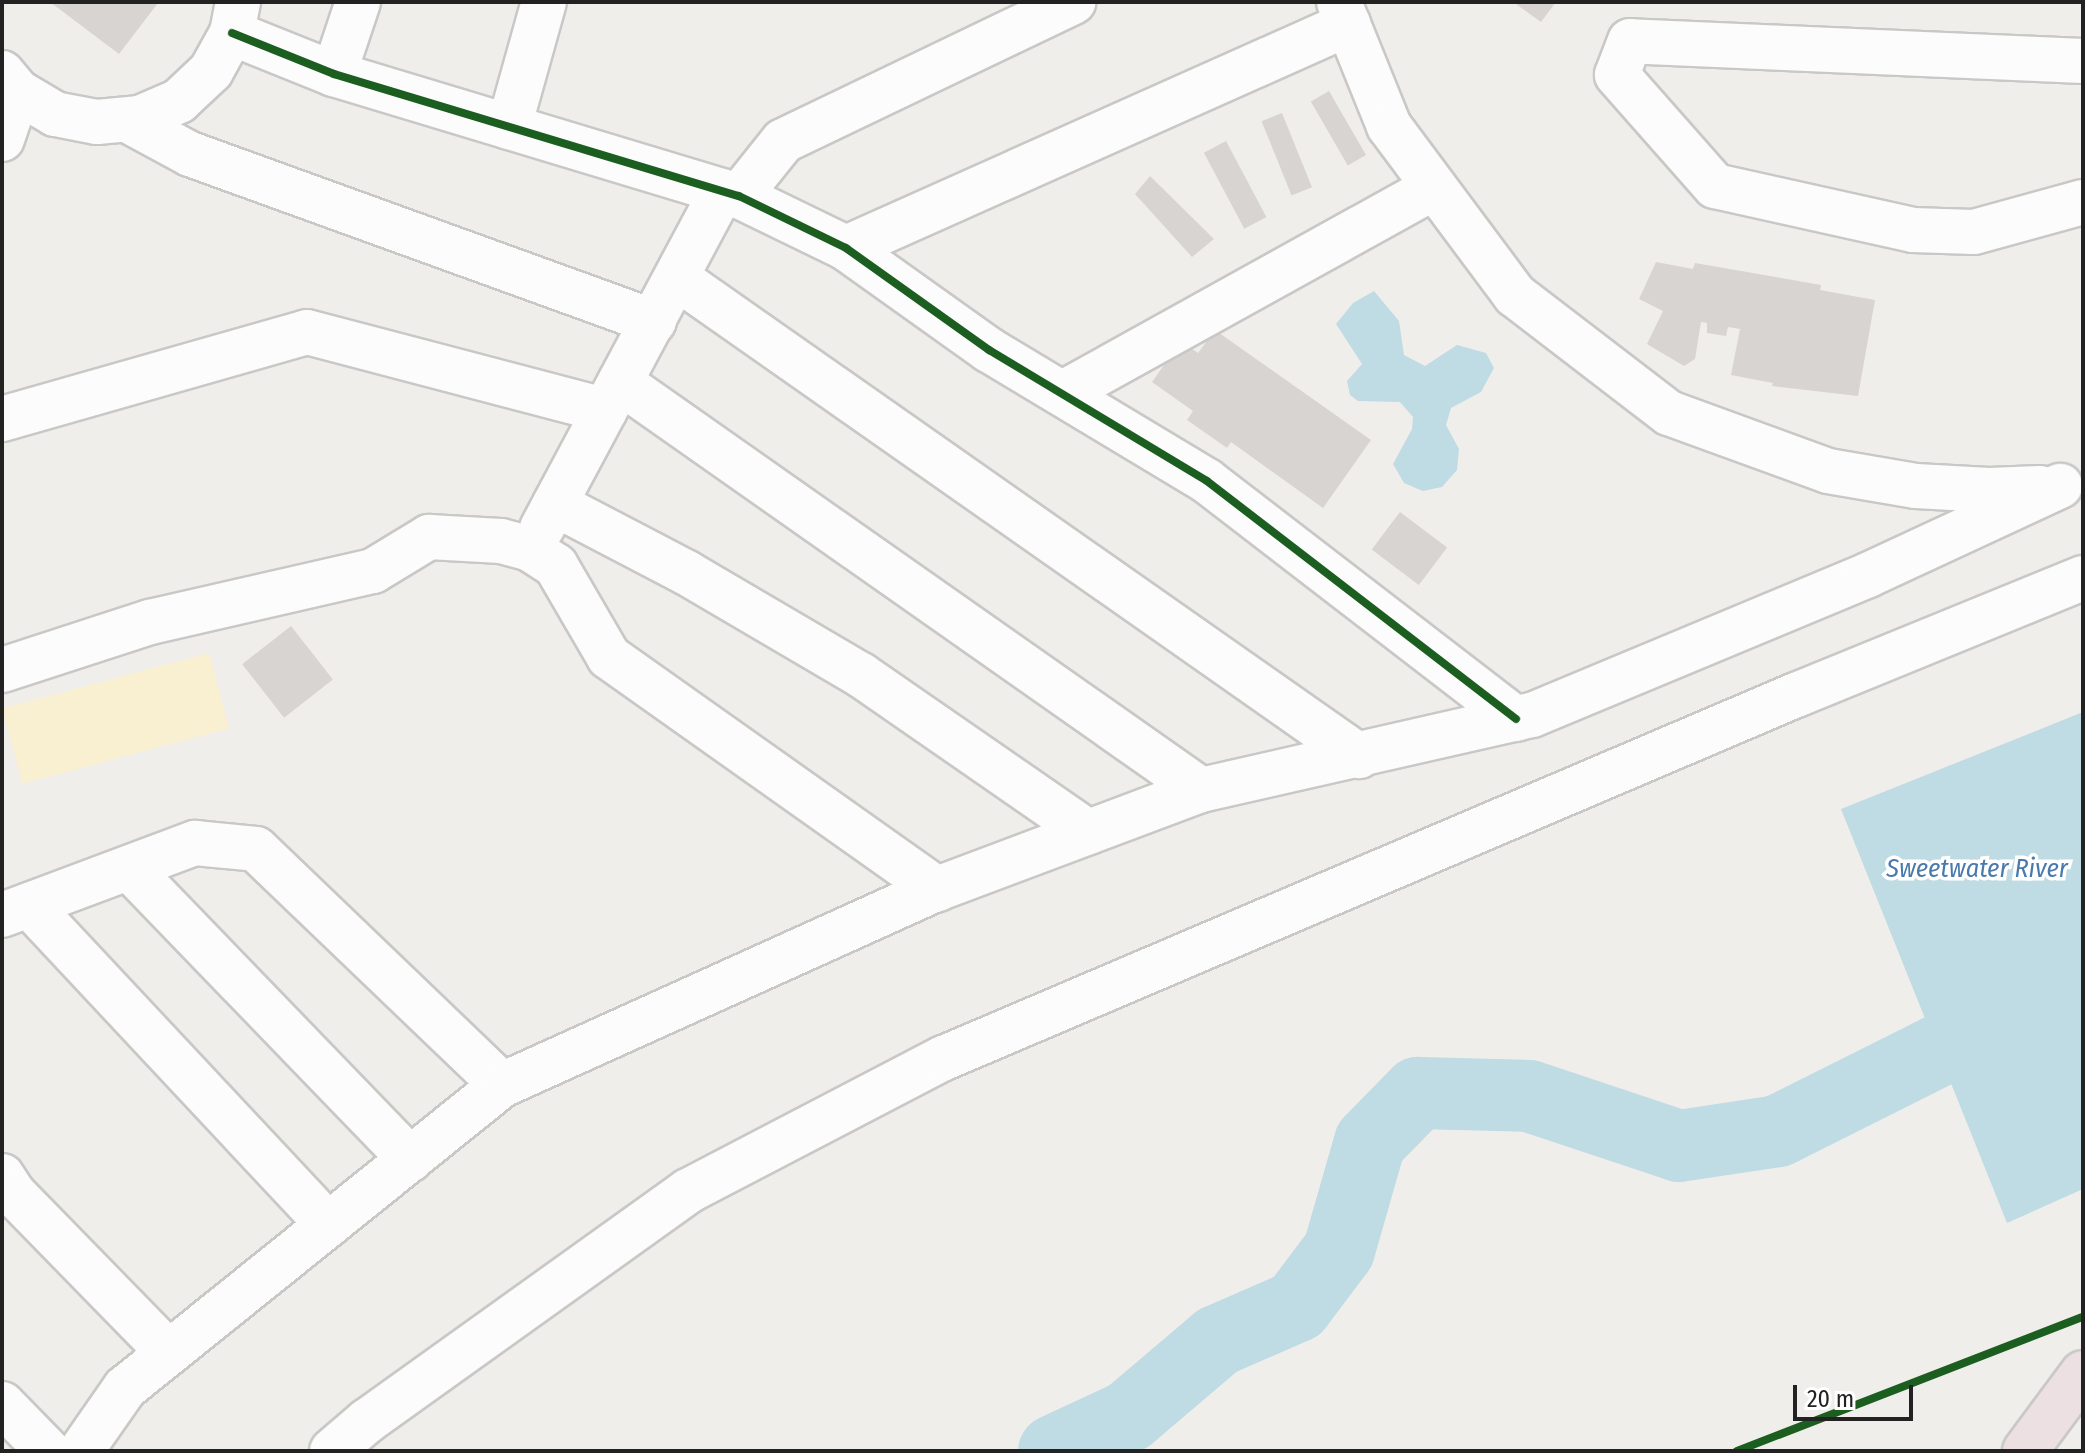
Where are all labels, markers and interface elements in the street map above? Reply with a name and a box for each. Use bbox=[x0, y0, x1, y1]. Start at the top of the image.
water label: Sweetwater River bbox=[1886, 853, 2068, 885]
scale bar bbox=[1797, 1369, 1917, 1419]
text: 20 m bbox=[1807, 1385, 1854, 1413]

